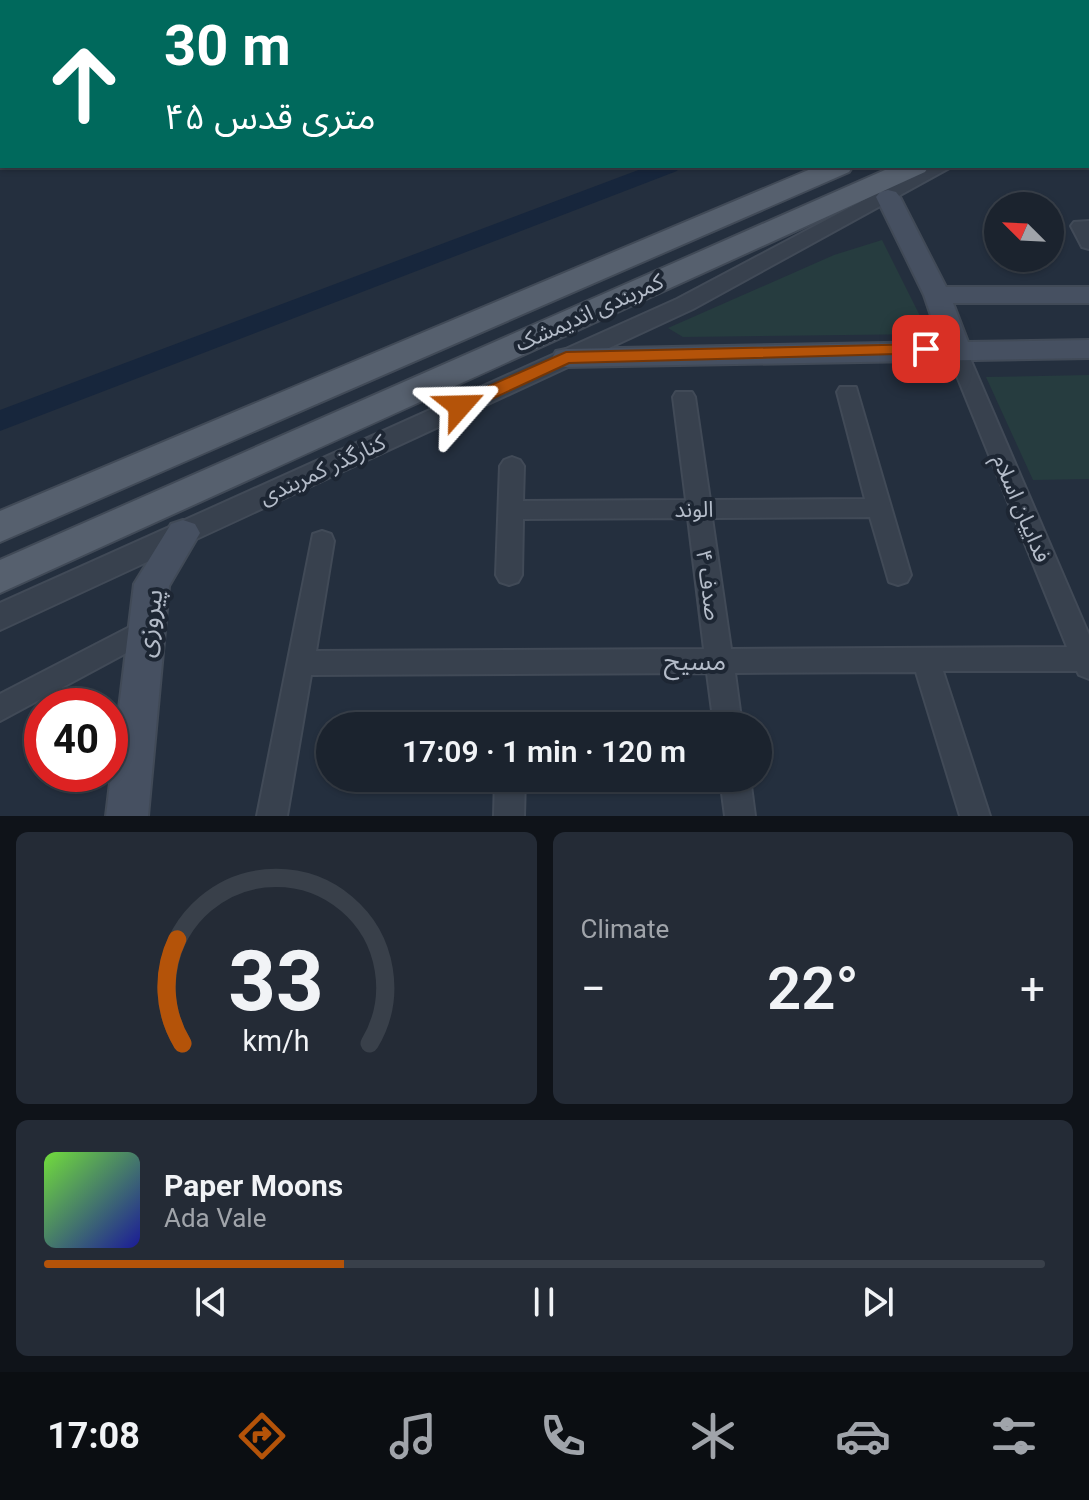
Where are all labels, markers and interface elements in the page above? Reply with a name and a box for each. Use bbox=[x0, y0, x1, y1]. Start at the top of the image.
text: 30 m bbox=[164, 13, 291, 79]
icon: ahead bbox=[32, 32, 136, 136]
text: ۴۵ متری قدس bbox=[164, 96, 376, 138]
north arrow bbox=[984, 192, 1064, 272]
map controls bbox=[984, 192, 1064, 272]
street label: کمربندی اندیمشک bbox=[511, 268, 668, 356]
pin bbox=[892, 315, 960, 383]
icon: arrive bbox=[904, 327, 948, 371]
position arrow bbox=[418, 364, 502, 448]
street label: کنارگذر کمربندی bbox=[255, 429, 390, 510]
street label: فداییان اسلام bbox=[984, 450, 1055, 567]
street label: الوند bbox=[675, 497, 713, 522]
street label: صدف ۴ bbox=[691, 548, 726, 622]
street label: پیروزی bbox=[129, 587, 171, 659]
street label: مسیح bbox=[664, 646, 726, 681]
speed limit sign: 40 bbox=[24, 688, 128, 792]
text: 17:09 · 1 min · 120 m bbox=[402, 734, 686, 769]
text: Climate bbox=[581, 914, 669, 944]
text: 33 bbox=[229, 933, 324, 1030]
text: 22° bbox=[767, 953, 859, 1024]
text: − bbox=[581, 963, 606, 1015]
text: + bbox=[1020, 963, 1045, 1015]
text: km/h bbox=[243, 1024, 310, 1058]
text: Paper Moons bbox=[164, 1168, 343, 1203]
text: Ada Vale bbox=[164, 1203, 266, 1233]
icon: previous bbox=[189, 1280, 233, 1324]
icon: pause bbox=[522, 1280, 566, 1324]
icon: next bbox=[856, 1280, 900, 1324]
icon: directions bbox=[234, 1408, 290, 1464]
icon: music bbox=[385, 1408, 441, 1464]
icon: phone bbox=[535, 1408, 591, 1464]
icon: climate bbox=[685, 1408, 741, 1464]
icon: car bbox=[835, 1408, 891, 1464]
icon: filters bbox=[986, 1408, 1042, 1464]
text: 17:08 bbox=[47, 1415, 140, 1457]

